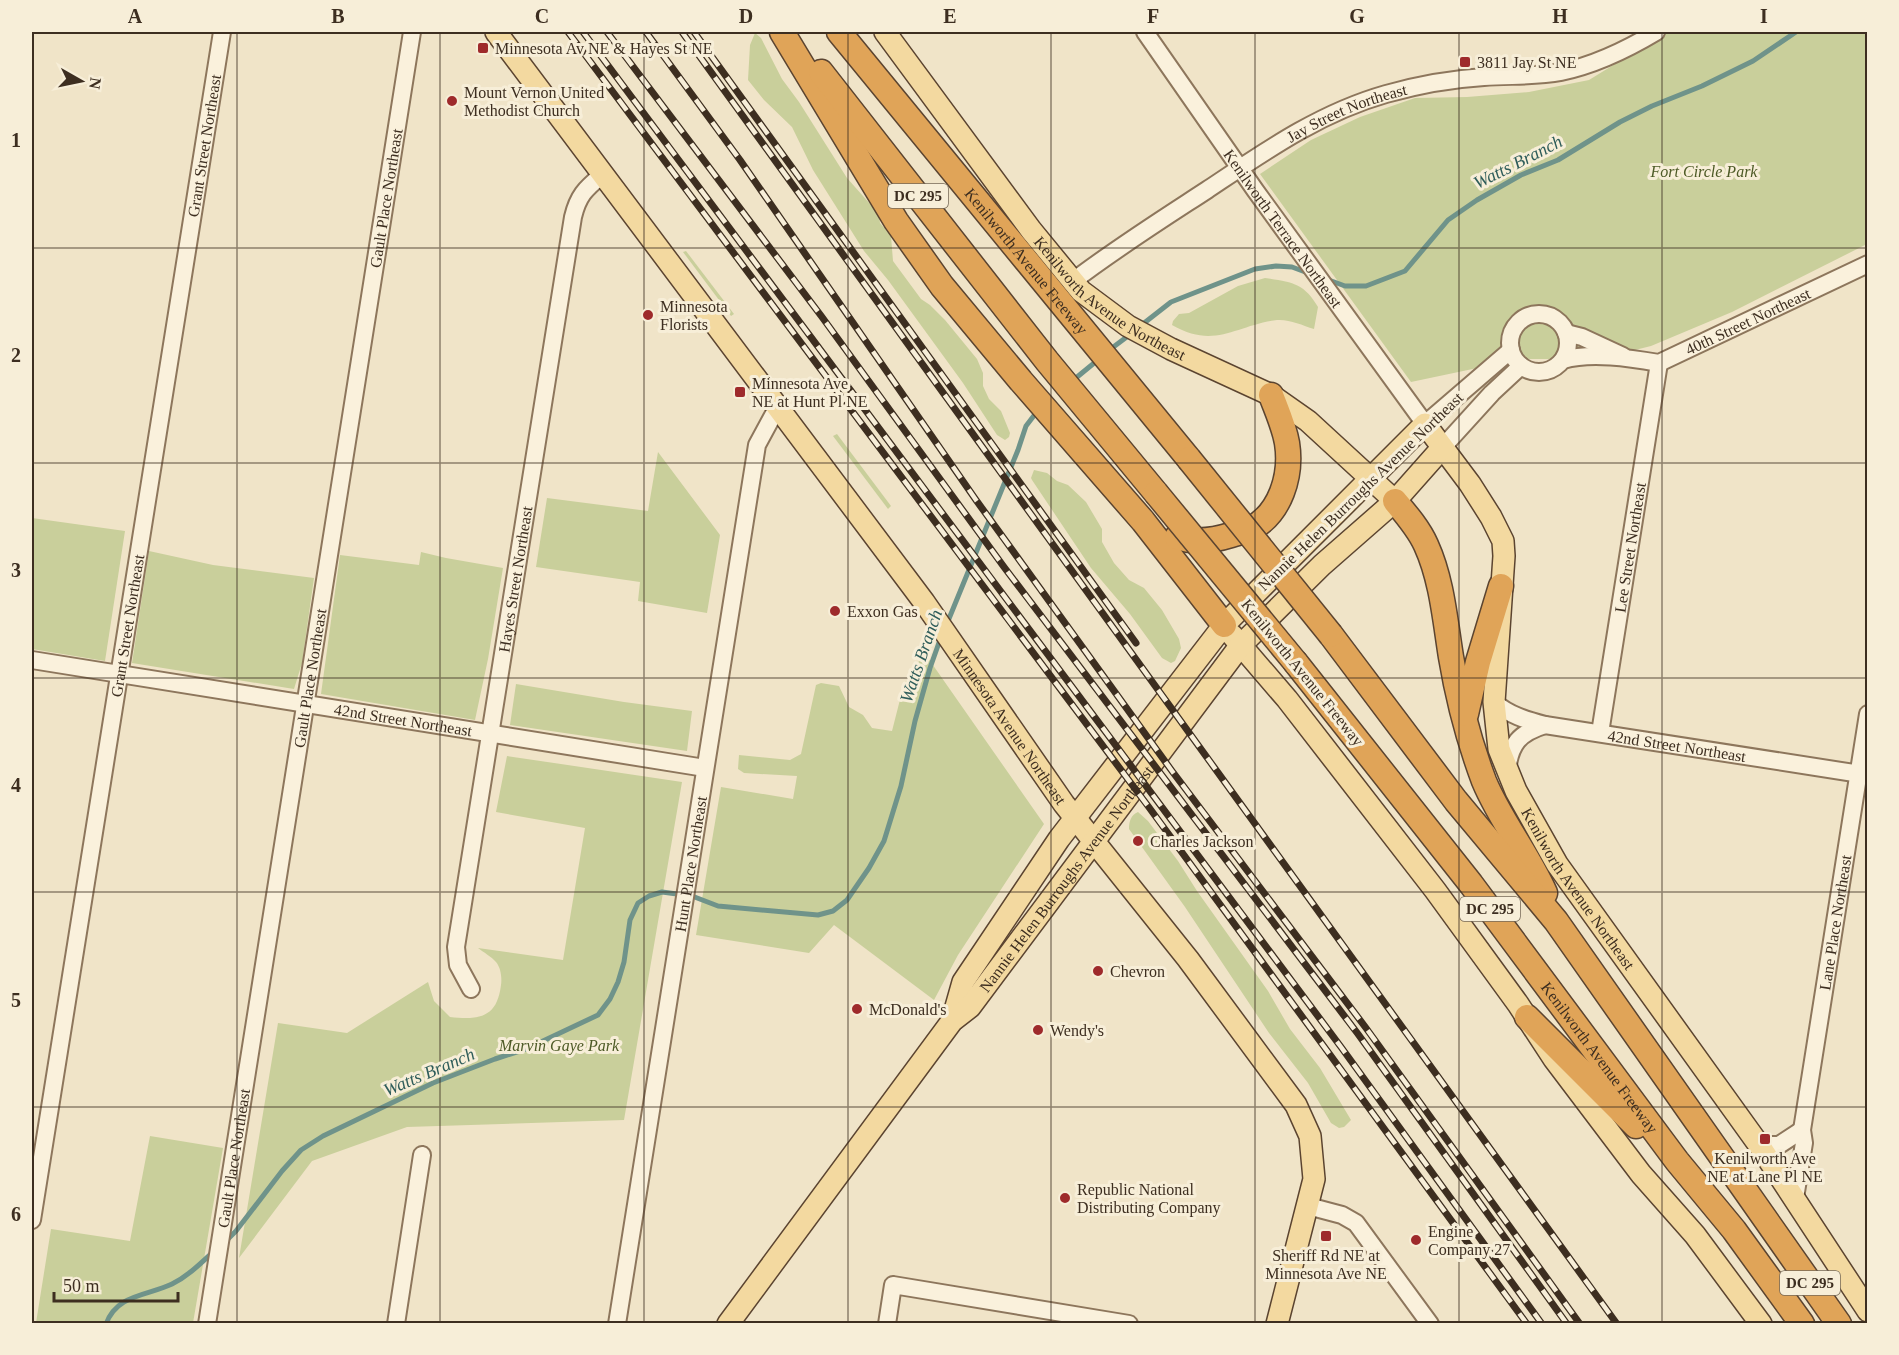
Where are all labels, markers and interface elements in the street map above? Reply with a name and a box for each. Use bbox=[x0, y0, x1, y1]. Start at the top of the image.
text: A bbox=[128, 5, 143, 27]
text: B bbox=[331, 5, 345, 27]
text: C bbox=[535, 5, 549, 27]
text: D bbox=[739, 5, 753, 27]
text: E bbox=[943, 5, 957, 27]
text: F bbox=[1147, 5, 1159, 27]
text: G bbox=[1349, 5, 1365, 27]
text: H bbox=[1552, 5, 1568, 27]
text: I bbox=[1760, 5, 1768, 27]
place label: Minnesota Av NE & Hayes St NE bbox=[495, 40, 712, 58]
marker: Minnesota Av NE & Hayes St NE bbox=[476, 41, 490, 55]
north arrow bbox=[51, 51, 111, 111]
place label: 3811 Jay St NE bbox=[1477, 54, 1576, 72]
marker: 3811 Jay St NE bbox=[1458, 55, 1472, 69]
street label: Grant Street Northeast bbox=[185, 73, 224, 218]
text: N bbox=[86, 76, 105, 91]
street label: Jay Street Northeast bbox=[1284, 81, 1409, 146]
place label: Mount Vernon United Methodist Church bbox=[464, 84, 604, 119]
marker: Mount Vernon United Methodist Church bbox=[445, 94, 459, 108]
street label: Gault Place Northeast bbox=[367, 127, 406, 269]
text: 1 bbox=[11, 129, 21, 151]
water label: Watts Branch bbox=[1470, 131, 1566, 193]
street label: Kenilworth Terrace Northeast bbox=[1220, 146, 1346, 311]
park label: Fort Circle Park bbox=[1650, 163, 1758, 180]
road number: DC 295 bbox=[888, 184, 948, 208]
street label: Kenilworth Avenue Freeway bbox=[961, 185, 1091, 338]
street label: Kenilworth Avenue Northeast bbox=[1031, 233, 1189, 364]
street label: 40th Street Northeast bbox=[1683, 284, 1814, 358]
place label: Minnesota Florists bbox=[660, 298, 728, 333]
marker: Minnesota Florists bbox=[641, 308, 655, 322]
text: 2 bbox=[11, 344, 21, 366]
place label: Minnesota Ave NE at Hunt Pl NE bbox=[752, 375, 868, 410]
marker: Minnesota Ave NE at Hunt Pl NE bbox=[733, 385, 747, 399]
street label: Nannie Helen Burroughs Avenue Northeast bbox=[1255, 388, 1467, 595]
street label: Lee Street Northeast bbox=[1611, 481, 1649, 614]
street label: Hayes Street Northeast bbox=[495, 504, 536, 653]
street label: Grant Street Northeast bbox=[108, 553, 147, 698]
text: 3 bbox=[11, 559, 21, 581]
street label: Kenilworth Avenue Freeway bbox=[1237, 596, 1367, 750]
place label: Exxon Gas bbox=[847, 603, 918, 620]
marker: Exxon Gas bbox=[828, 604, 842, 618]
street label: Gault Place Northeast bbox=[291, 607, 329, 749]
water label: Watts Branch bbox=[896, 607, 946, 705]
street label: Minnesota Avenue Northeast bbox=[950, 645, 1070, 808]
street label: 42nd Street Northeast bbox=[333, 701, 474, 740]
street label: 42nd Street Northeast bbox=[1607, 727, 1748, 765]
street label: Nannie Helen Burroughs Avenue Northeast bbox=[976, 762, 1157, 995]
text: 4 bbox=[11, 774, 21, 796]
street label: Hunt Place Northeast bbox=[672, 794, 710, 933]
street label: Kenilworth Avenue Northeast bbox=[1518, 805, 1638, 973]
place label: Charles Jackson bbox=[1150, 833, 1254, 850]
marker: Charles Jackson bbox=[1131, 834, 1145, 848]
street label: Lane Place Northeast bbox=[1816, 853, 1855, 992]
road number: DC 295 bbox=[1460, 897, 1520, 921]
place label: Chevron bbox=[1110, 963, 1165, 980]
marker: Chevron bbox=[1091, 964, 1105, 978]
street label: Kenilworth Avenue Freeway bbox=[1538, 979, 1661, 1137]
text: 5 bbox=[11, 989, 21, 1011]
place label: McDonald's bbox=[869, 1001, 947, 1018]
marker: McDonald's bbox=[850, 1002, 864, 1016]
place label: Wendy's bbox=[1050, 1022, 1104, 1040]
marker: Wendy's bbox=[1031, 1023, 1045, 1037]
park label: Marvin Gaye Park bbox=[498, 1037, 620, 1055]
water label: Watts Branch bbox=[381, 1044, 477, 1100]
street label: Gault Place Northeast bbox=[214, 1087, 253, 1229]
marker: Kenilworth Ave NE at Lane Pl NE bbox=[1758, 1132, 1772, 1146]
place label: Kenilworth Ave NE at Lane Pl NE bbox=[1707, 1150, 1823, 1185]
place label: Republic National Distributing Company bbox=[1077, 1181, 1221, 1217]
marker: Republic National Distributing Company bbox=[1058, 1191, 1072, 1205]
text: 6 bbox=[11, 1203, 21, 1225]
place label: Engine Company 27 bbox=[1428, 1223, 1510, 1259]
marker: Sheriff Rd NE at Minnesota Ave NE bbox=[1319, 1229, 1333, 1243]
marker: Engine Company 27 bbox=[1409, 1233, 1423, 1247]
place label: Sheriff Rd NE at Minnesota Ave NE bbox=[1265, 1247, 1387, 1282]
scale bar bbox=[54, 1265, 178, 1303]
road number: DC 295 bbox=[1780, 1271, 1840, 1295]
text: 50 m bbox=[63, 1276, 100, 1296]

